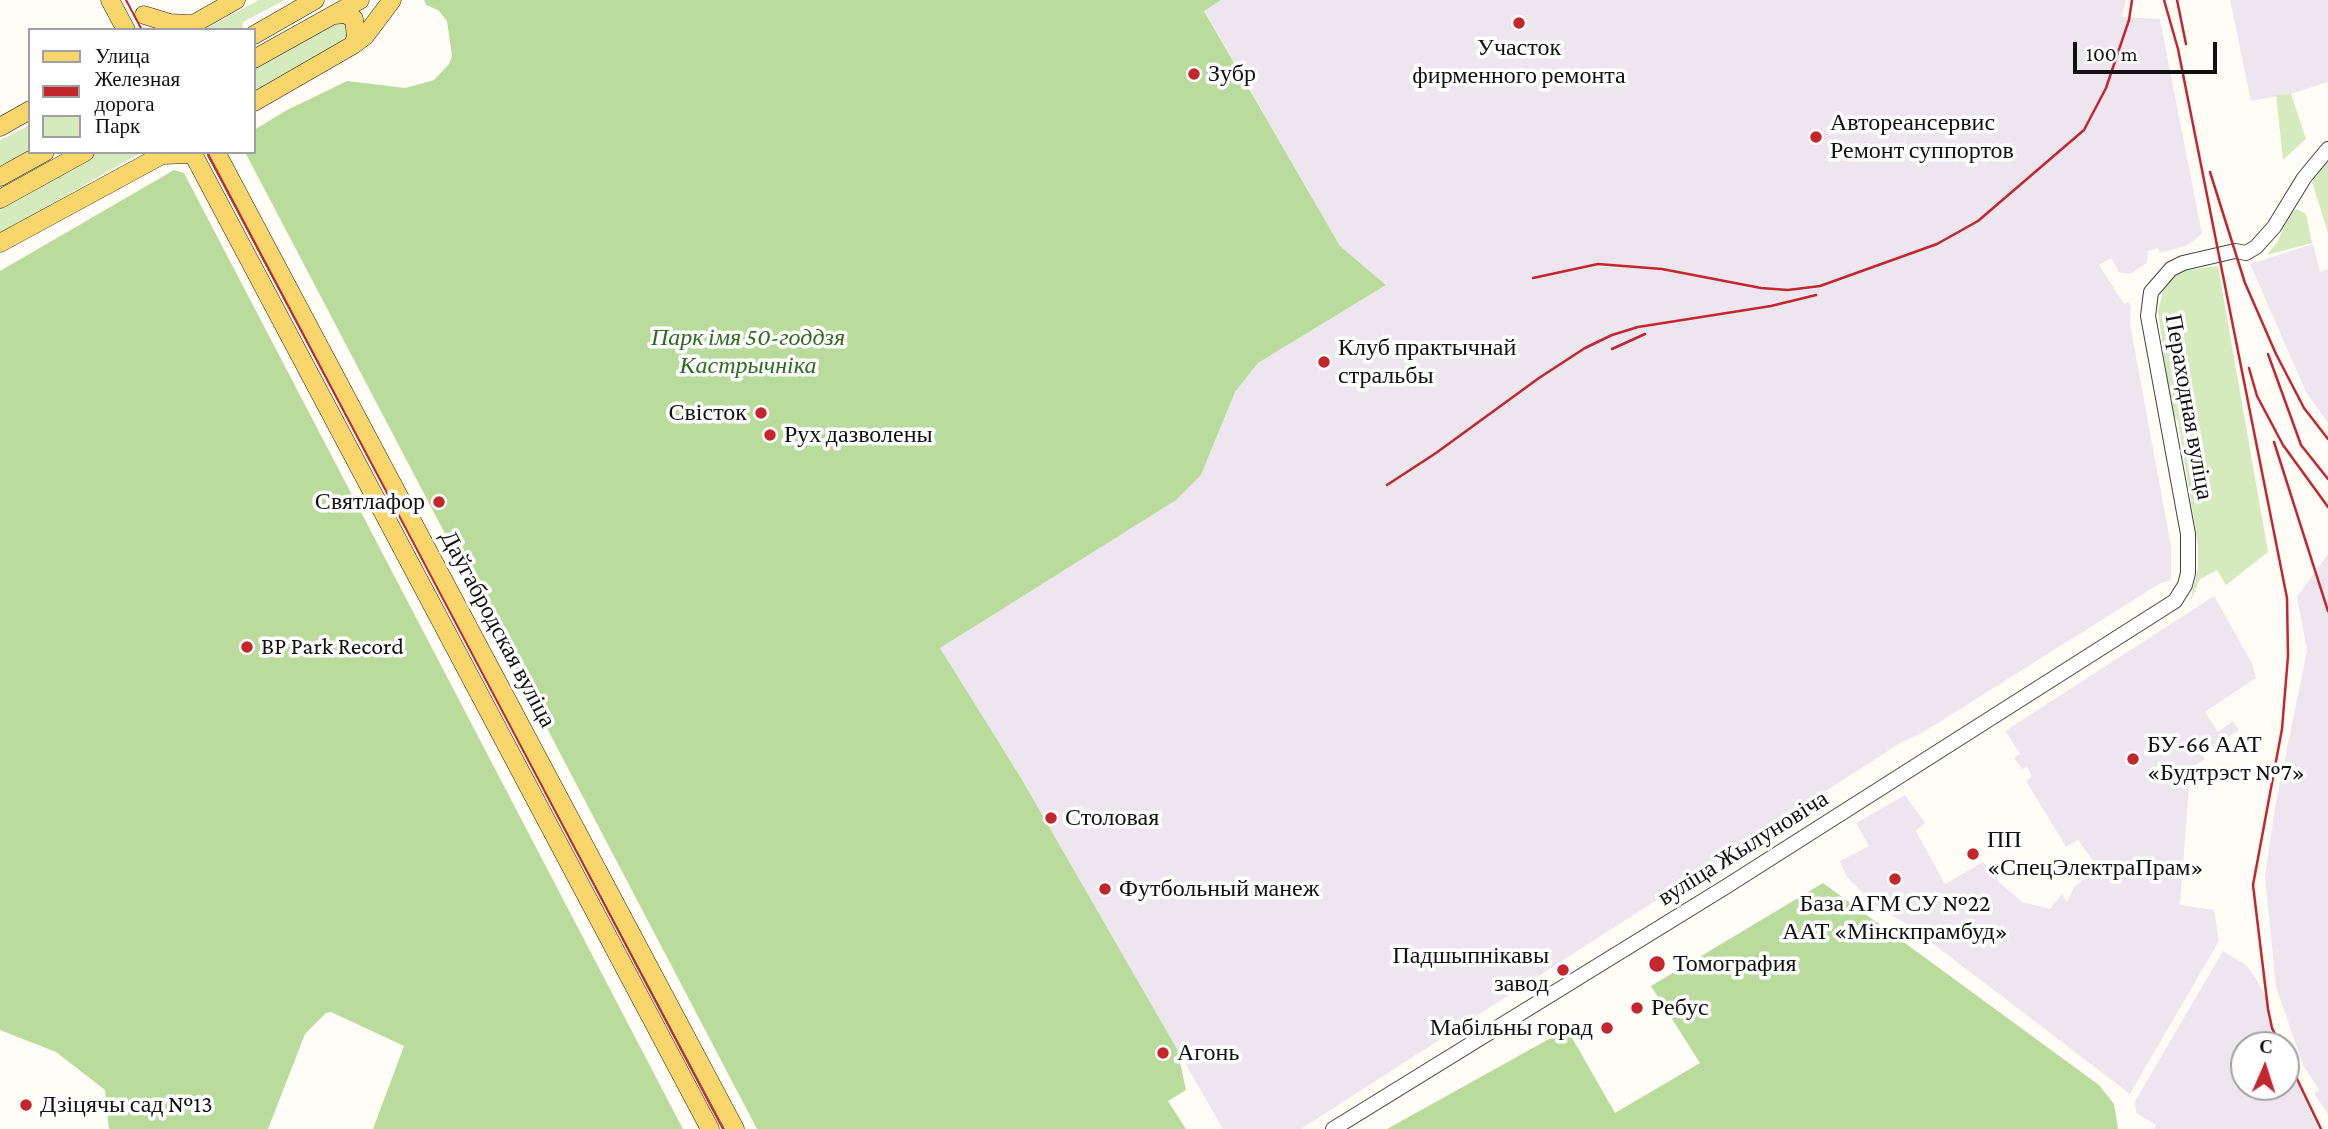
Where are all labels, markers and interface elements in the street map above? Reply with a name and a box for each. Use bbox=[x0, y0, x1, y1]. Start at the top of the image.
marker: Участок фирменного ремонта bbox=[1511, 15, 1527, 31]
legend bbox=[28, 28, 256, 154]
scale bar bbox=[2076, 28, 2220, 72]
place label: Участок фирменного ремонта bbox=[1412, 34, 1626, 90]
text: 100 m bbox=[2086, 42, 2138, 66]
text: Улица bbox=[95, 44, 150, 68]
place label: Зубр bbox=[1208, 60, 1256, 88]
marker: Зубр bbox=[1186, 66, 1202, 82]
text: Железная дорога bbox=[94, 67, 180, 116]
place label: Автореансервис Ремонт суппортов bbox=[1830, 109, 2014, 165]
text: Парк bbox=[95, 114, 140, 138]
marker: Автореансервис Ремонт суппортов bbox=[1808, 129, 1824, 145]
street label: Пераходная вуліца bbox=[2159, 312, 2219, 502]
park label: Парк імя 50-годдзя Кастрычніка bbox=[651, 324, 845, 380]
place label: Клуб практычнай стральбы bbox=[1338, 334, 1516, 390]
marker: Клуб практычнай стральбы bbox=[1316, 354, 1332, 370]
place label: Свісток bbox=[669, 399, 747, 427]
marker: Свісток bbox=[753, 405, 769, 421]
place label: Рух дазволены bbox=[784, 421, 933, 449]
marker: Рух дазволены bbox=[762, 427, 778, 443]
place label: Святлафор bbox=[315, 488, 425, 516]
marker: Святлафор bbox=[431, 494, 447, 510]
street label: Даўгабродская вуліца bbox=[434, 526, 562, 732]
place label: BP Park Record bbox=[261, 633, 404, 661]
marker: BP Park Record bbox=[239, 639, 255, 655]
place label: БУ-66 ААТ «Будтрэст №7» bbox=[2147, 731, 2305, 787]
marker: БУ-66 ААТ «Будтрэст №7» bbox=[2125, 751, 2141, 767]
street label: вуліца Жылуновіча bbox=[1653, 784, 1833, 912]
place label: Столовая bbox=[1065, 804, 1159, 832]
marker: Столовая bbox=[1043, 810, 1059, 826]
place label: ПП «СпецЭлектраПрам» bbox=[1987, 826, 2204, 882]
marker: ПП «СпецЭлектраПрам» bbox=[1965, 846, 1981, 862]
marker: База АГМ СУ №22 ААТ «Мінскпрамбуд» bbox=[1887, 871, 1903, 887]
place label: Футбольный манеж bbox=[1119, 875, 1319, 903]
marker: Футбольный манеж bbox=[1097, 881, 1113, 897]
place label: База АГМ СУ №22 ААТ «Мінскпрамбуд» bbox=[1782, 890, 2008, 946]
place label: Падшыпнікавы завод bbox=[1392, 942, 1549, 998]
place label: Томография bbox=[1673, 950, 1797, 978]
marker: Томография bbox=[1647, 954, 1667, 974]
marker: Падшыпнікавы завод bbox=[1555, 962, 1571, 978]
place label: Ребус bbox=[1651, 994, 1709, 1022]
marker: Ребус bbox=[1629, 1000, 1645, 1016]
place label: Мабільны горад bbox=[1430, 1014, 1593, 1042]
marker: Мабільны горад bbox=[1599, 1020, 1615, 1036]
north arrow bbox=[2230, 1031, 2300, 1101]
text: С bbox=[2259, 1036, 2273, 1057]
place label: Агонь bbox=[1177, 1039, 1239, 1067]
marker: Агонь bbox=[1155, 1045, 1171, 1061]
place label: Дзіцячы сад №13 bbox=[40, 1091, 213, 1119]
marker: Дзіцячы сад №13 bbox=[18, 1097, 34, 1113]

